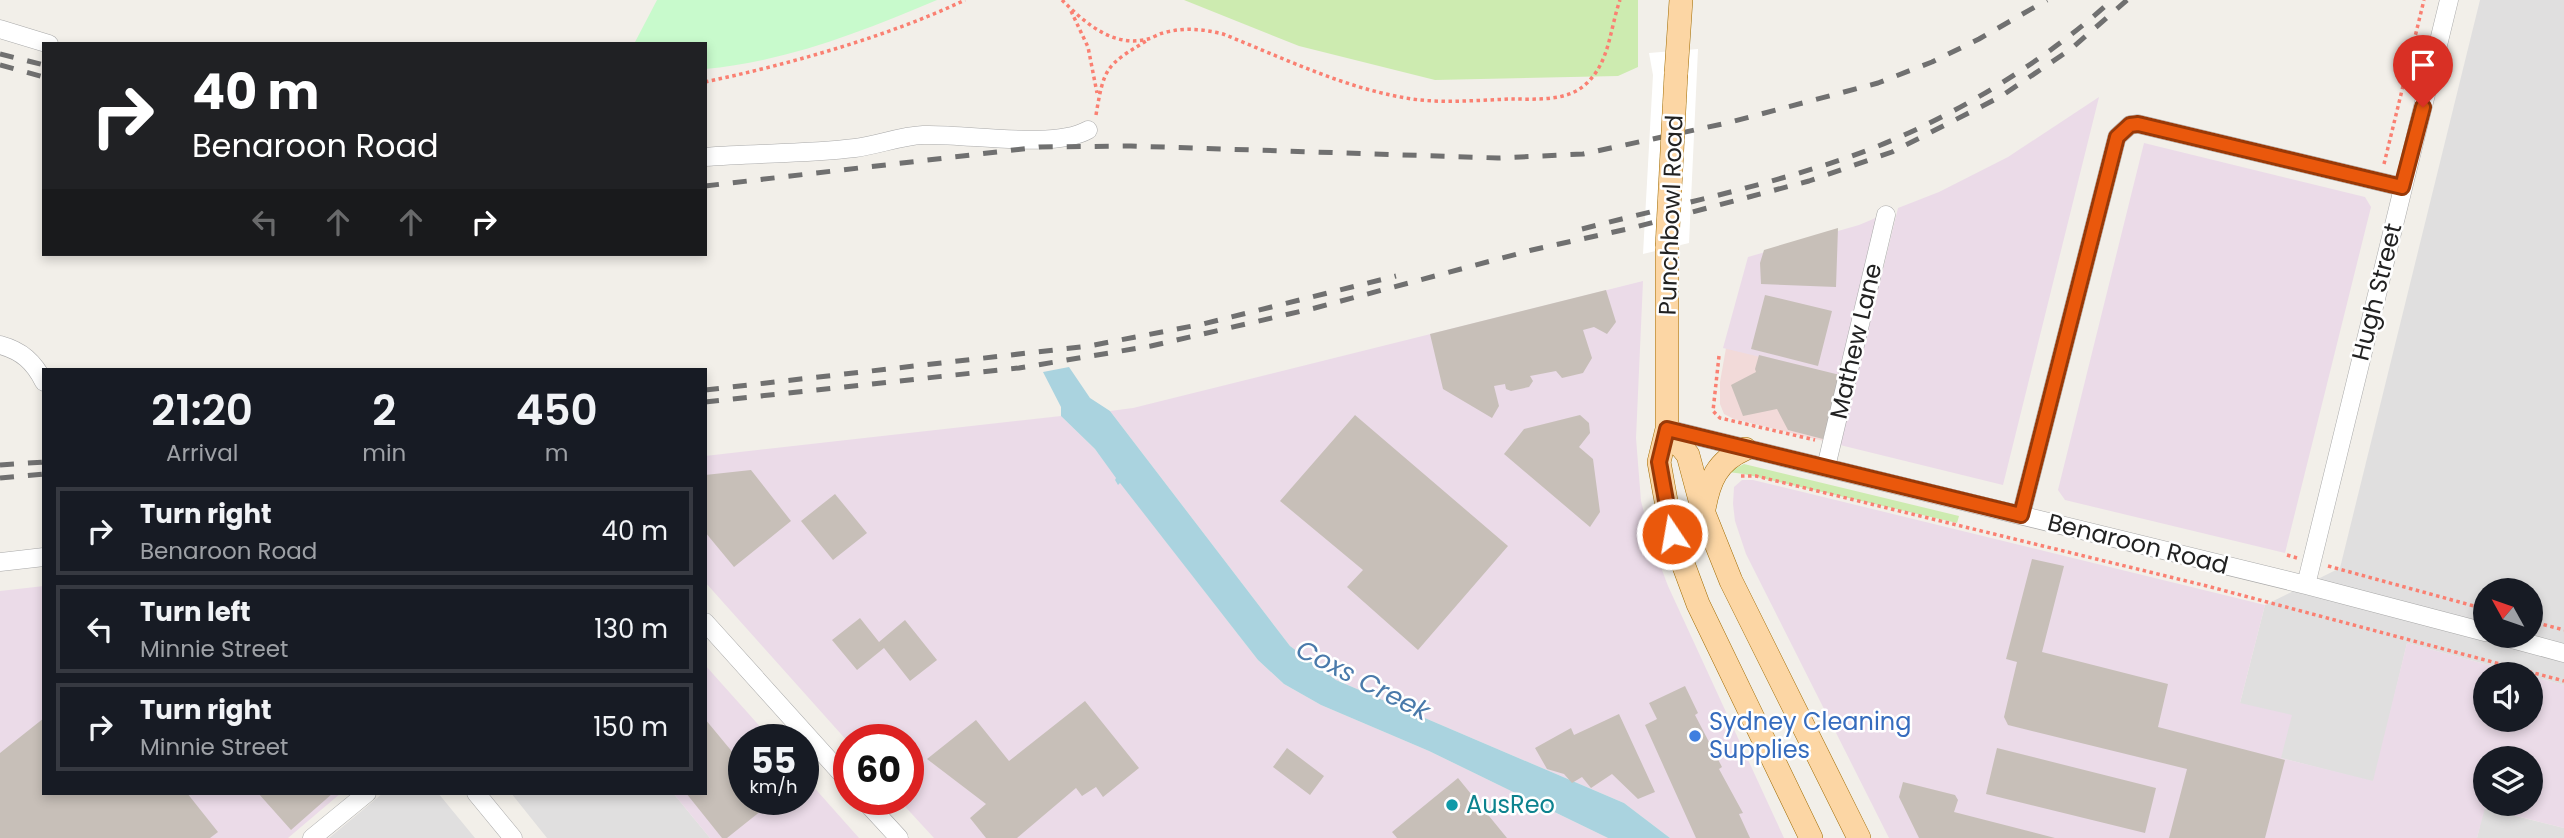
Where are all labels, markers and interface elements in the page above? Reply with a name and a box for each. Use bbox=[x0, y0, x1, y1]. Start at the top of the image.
pin bbox=[2393, 35, 2453, 107]
icon: arrive bbox=[2404, 46, 2442, 84]
text: 40 m bbox=[192, 58, 319, 126]
icon: right bbox=[77, 70, 168, 161]
street label: Punchbowl Road bbox=[1651, 114, 1690, 316]
text: Benaroon Road bbox=[192, 123, 439, 168]
icon: left bbox=[246, 203, 284, 241]
icon: ahead bbox=[319, 203, 357, 241]
icon: ahead bbox=[392, 203, 430, 241]
icon: right bbox=[465, 203, 503, 241]
street label: Hugh Street bbox=[2344, 220, 2409, 364]
street label: Mathew Lane bbox=[1822, 260, 1889, 422]
text: 21:20 bbox=[151, 381, 253, 440]
text: 2 bbox=[372, 381, 396, 440]
text: 450 bbox=[516, 381, 598, 440]
text: Arrival bbox=[166, 437, 238, 469]
text: min bbox=[362, 437, 406, 469]
text: m bbox=[545, 437, 569, 469]
text: Turn right bbox=[140, 496, 272, 532]
position arrow bbox=[1635, 497, 1709, 571]
street label: Benaroon Road bbox=[2044, 505, 2232, 582]
icon: right bbox=[81, 512, 119, 550]
text: 40 m bbox=[602, 513, 668, 549]
text: Benaroon Road bbox=[140, 535, 317, 567]
north arrow bbox=[2473, 578, 2543, 648]
map controls bbox=[2473, 578, 2543, 816]
text: Turn left bbox=[140, 594, 251, 630]
icon: left bbox=[81, 610, 119, 648]
text: 130 m bbox=[594, 611, 668, 647]
water label: Coxs Creek bbox=[1290, 631, 1438, 730]
text: Minnie Street bbox=[140, 633, 288, 665]
button: sound bbox=[2473, 662, 2543, 732]
text: Turn right bbox=[140, 692, 272, 728]
place label: Sydney Cleaning Supplies bbox=[1709, 705, 1911, 766]
icon: right bbox=[81, 708, 119, 746]
text: 150 m bbox=[593, 709, 668, 745]
speed limit sign: 60 bbox=[833, 724, 924, 815]
marker: Sydney Cleaning Supplies bbox=[1687, 728, 1703, 744]
text: Minnie Street bbox=[140, 731, 288, 763]
text: 55 bbox=[751, 736, 796, 785]
button: layers bbox=[2473, 746, 2543, 816]
text: km/h bbox=[750, 774, 797, 799]
place label: AusReo bbox=[1466, 788, 1555, 821]
marker: AusReo bbox=[1444, 797, 1460, 813]

